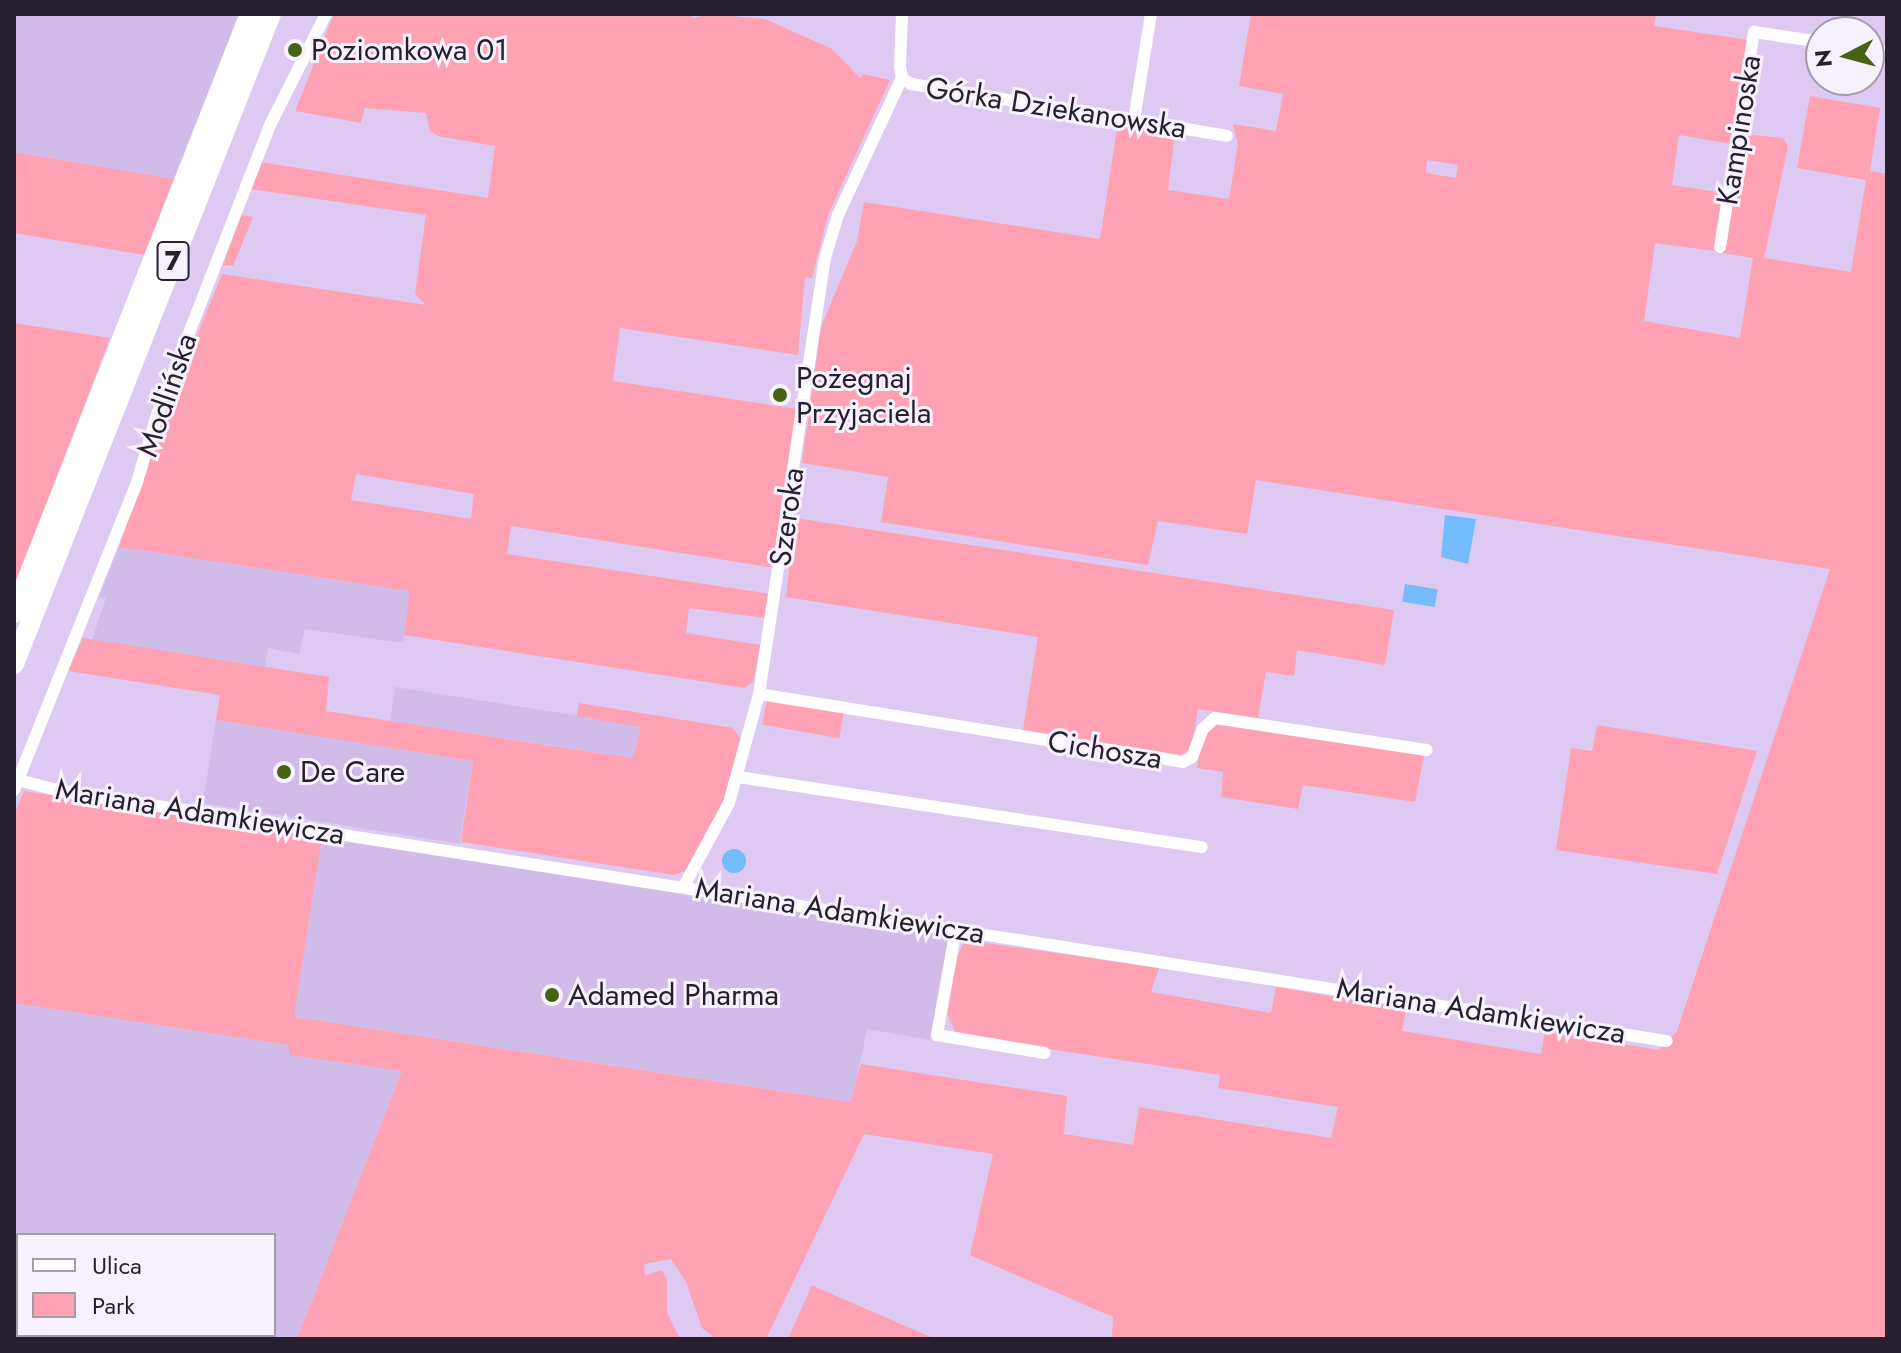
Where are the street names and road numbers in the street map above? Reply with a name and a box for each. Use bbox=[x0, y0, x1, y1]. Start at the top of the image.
street label: Kampinoska bbox=[1709, 52, 1769, 208]
street label: Górka Dziekanowska bbox=[923, 70, 1189, 146]
road number: 7 bbox=[155, 237, 191, 285]
street label: Modlińska bbox=[129, 329, 205, 461]
street label: Szeroka bbox=[762, 465, 812, 569]
street label: Cichosza bbox=[1045, 723, 1165, 777]
street label: Mariana Adamkiewicza bbox=[53, 771, 347, 853]
street label: Mariana Adamkiewicza bbox=[693, 870, 987, 952]
street label: Mariana Adamkiewicza bbox=[1334, 970, 1628, 1052]

